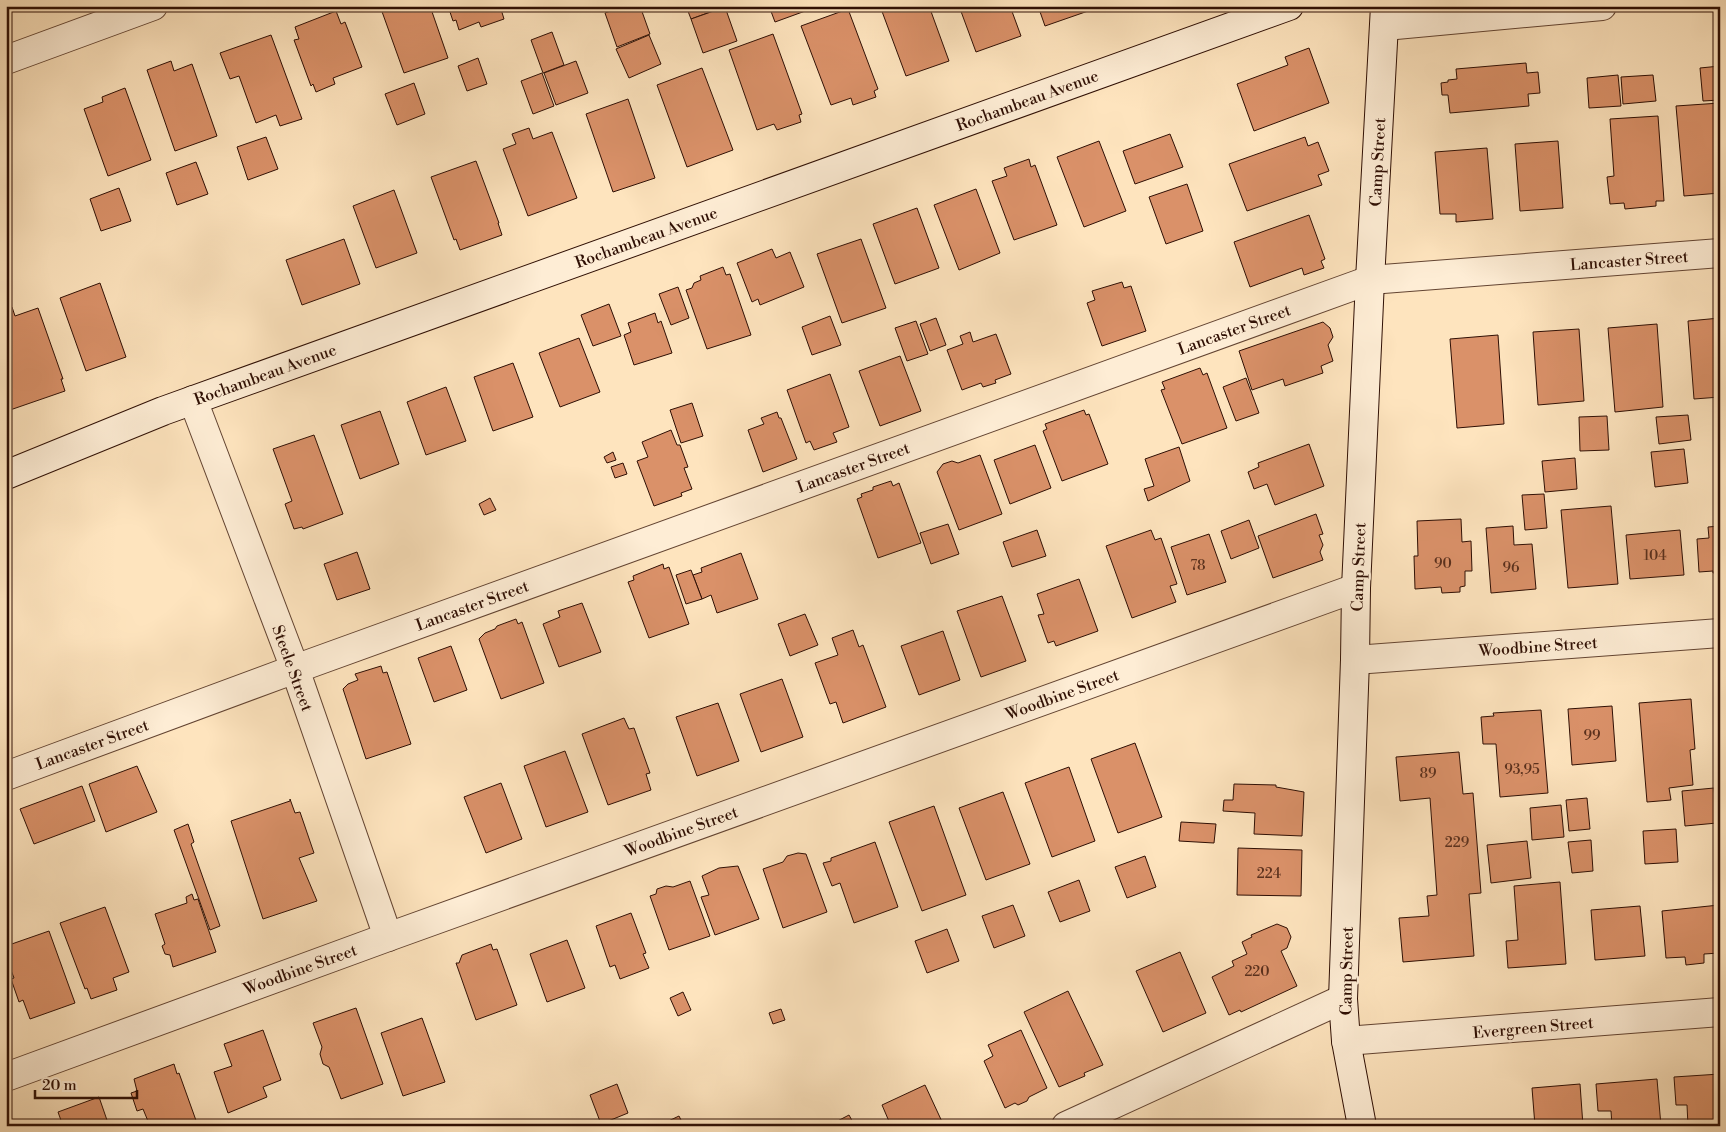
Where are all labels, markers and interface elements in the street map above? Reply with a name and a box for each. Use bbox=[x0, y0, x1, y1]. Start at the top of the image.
street label: Rochambeau Avenue bbox=[953, 66, 1101, 136]
street label: Camp Street bbox=[1366, 117, 1390, 207]
street label: Rochambeau Avenue bbox=[572, 203, 720, 273]
street label: Lancaster Street bbox=[1569, 247, 1689, 275]
street label: Lancaster Street bbox=[1175, 300, 1294, 360]
street label: Rochambeau Avenue bbox=[191, 340, 339, 410]
street label: Lancaster Street bbox=[794, 438, 913, 498]
street label: Camp Street bbox=[1347, 522, 1371, 612]
house number: 104 bbox=[1643, 547, 1667, 565]
house number: 90 bbox=[1434, 555, 1452, 573]
house number: 78 bbox=[1190, 557, 1206, 575]
house number: 96 bbox=[1503, 559, 1520, 577]
street label: Lancaster Street bbox=[413, 576, 532, 636]
street label: Steele Street bbox=[267, 622, 317, 715]
street label: Woodbine Street bbox=[1477, 633, 1599, 661]
street label: Woodbine Street bbox=[1002, 665, 1122, 725]
street label: Lancaster Street bbox=[33, 715, 152, 775]
house number: 99 bbox=[1584, 727, 1600, 745]
house number: 93,95 bbox=[1504, 761, 1540, 779]
house number: 89 bbox=[1419, 765, 1437, 783]
street label: Woodbine Street bbox=[621, 802, 741, 862]
house number: 229 bbox=[1445, 834, 1469, 852]
house number: 224 bbox=[1257, 865, 1281, 883]
street label: Camp Street bbox=[1336, 926, 1358, 1016]
street label: Woodbine Street bbox=[240, 940, 360, 1000]
house number: 220 bbox=[1244, 963, 1270, 981]
street label: Evergreen Street bbox=[1472, 1013, 1595, 1043]
scale bar bbox=[35, 1067, 138, 1099]
text: 20 m bbox=[42, 1076, 77, 1095]

